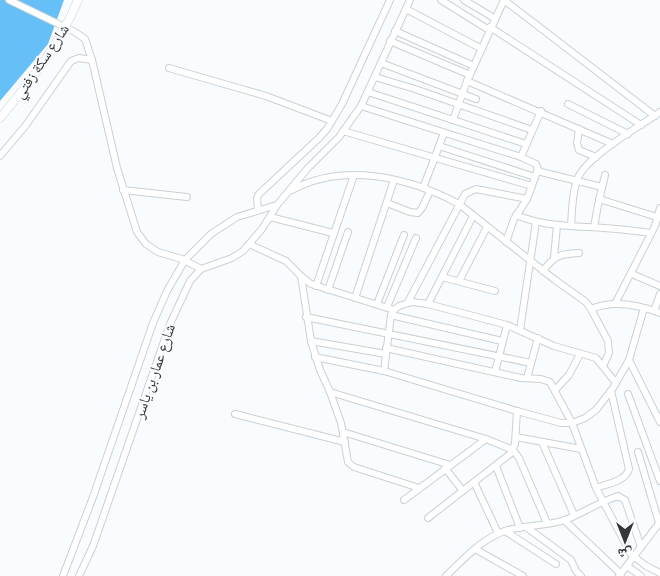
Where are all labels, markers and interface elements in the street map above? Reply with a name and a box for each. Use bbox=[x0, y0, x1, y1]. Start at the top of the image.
street label: شارع سكة زفتي bbox=[8, 19, 75, 103]
street label: شارع عمار بن ياسر bbox=[128, 321, 180, 422]
north arrow bbox=[600, 516, 650, 566]
text: ش bbox=[617, 545, 632, 564]

